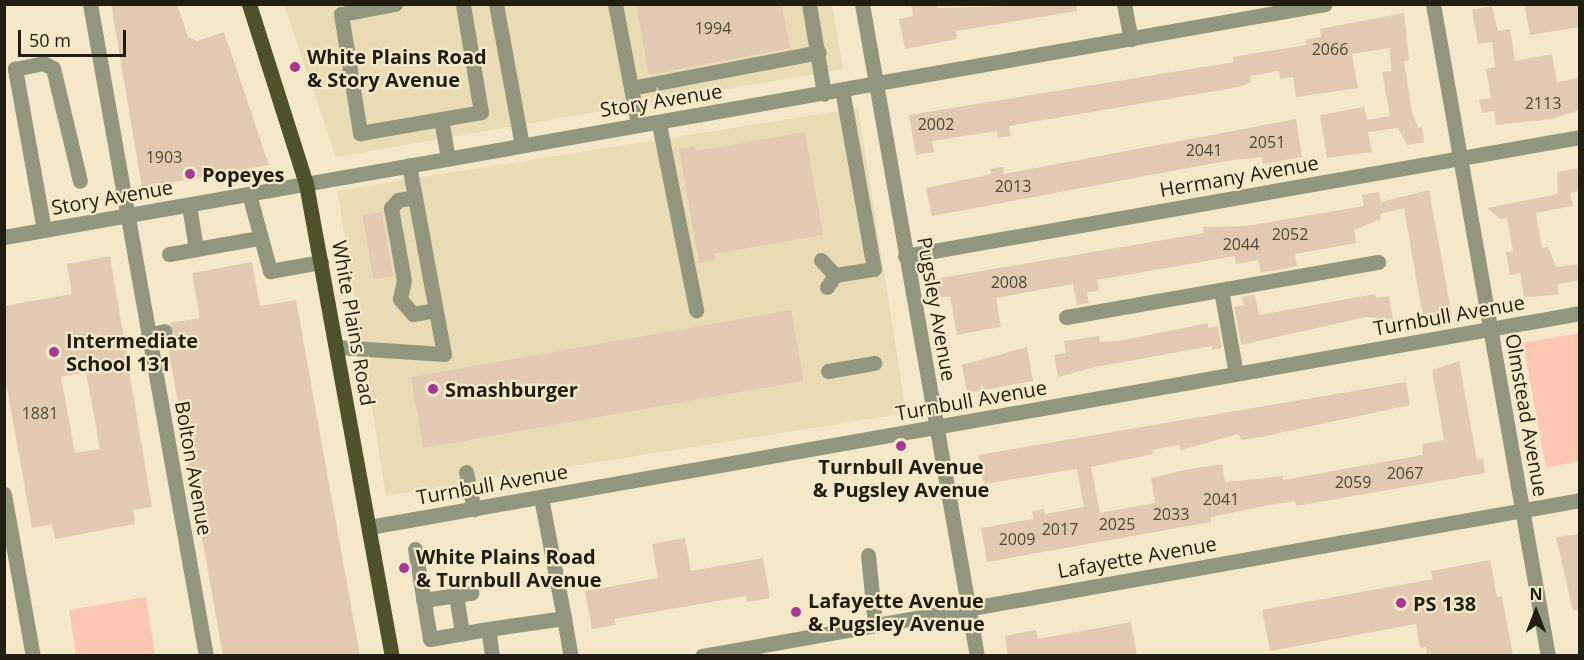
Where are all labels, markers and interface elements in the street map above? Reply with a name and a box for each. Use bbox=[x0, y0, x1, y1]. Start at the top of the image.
scale bar bbox=[21, 18, 129, 56]
house number: 1994 bbox=[695, 18, 731, 38]
text: 50 m bbox=[29, 28, 71, 52]
house number: 2066 bbox=[1312, 39, 1348, 59]
place label: White Plains Road & Story Avenue bbox=[307, 44, 487, 91]
marker: White Plains Road & Story Avenue bbox=[288, 60, 302, 74]
street label: Story Avenue bbox=[598, 79, 724, 121]
house number: 2113 bbox=[1525, 93, 1561, 113]
house number: 2002 bbox=[918, 114, 954, 134]
house number: 2051 bbox=[1249, 132, 1285, 152]
house number: 2041 bbox=[1186, 140, 1222, 160]
house number: 1903 bbox=[146, 147, 182, 167]
street label: Hermany Avenue bbox=[1158, 150, 1320, 202]
place label: Popeyes bbox=[202, 162, 285, 186]
marker: Popeyes bbox=[183, 167, 197, 181]
street label: Story Avenue bbox=[49, 174, 175, 220]
house number: 2013 bbox=[995, 176, 1031, 196]
house number: 2052 bbox=[1272, 224, 1308, 244]
house number: 2044 bbox=[1223, 234, 1259, 254]
street label: Pugsley Avenue bbox=[913, 235, 961, 383]
street label: White Plains Road bbox=[328, 239, 380, 407]
house number: 2008 bbox=[991, 272, 1027, 292]
street label: Turnbull Avenue bbox=[1372, 290, 1526, 340]
place label: Intermediate School 131 bbox=[66, 328, 198, 375]
street label: Olmstead Avenue bbox=[1501, 332, 1553, 498]
marker: Intermediate School 131 bbox=[47, 345, 61, 359]
street label: Turnbull Avenue bbox=[894, 375, 1048, 425]
place label: Smashburger bbox=[445, 377, 578, 401]
marker: Smashburger bbox=[426, 382, 440, 396]
street label: Bolton Avenue bbox=[170, 399, 218, 537]
house number: 1881 bbox=[22, 403, 58, 423]
marker: Turnbull Avenue & Pugsley Avenue bbox=[894, 439, 908, 453]
place label: Turnbull Avenue & Pugsley Avenue bbox=[813, 455, 989, 502]
street label: Turnbull Avenue bbox=[415, 459, 569, 509]
house number: 2067 bbox=[1387, 463, 1423, 483]
house number: 2059 bbox=[1335, 472, 1371, 492]
house number: 2041 bbox=[1203, 489, 1239, 509]
house number: 2033 bbox=[1153, 504, 1189, 524]
house number: 2025 bbox=[1099, 514, 1135, 534]
house number: 2017 bbox=[1042, 519, 1078, 539]
house number: 2009 bbox=[999, 529, 1035, 549]
street label: Lafayette Avenue bbox=[1056, 531, 1218, 583]
place label: White Plains Road & Turnbull Avenue bbox=[416, 544, 601, 591]
marker: White Plains Road & Turnbull Avenue bbox=[397, 561, 411, 575]
north arrow bbox=[1506, 582, 1566, 642]
text: N bbox=[1529, 583, 1543, 605]
place label: Lafayette Avenue & Pugsley Avenue bbox=[808, 588, 985, 635]
place label: PS 138 bbox=[1413, 591, 1476, 615]
marker: PS 138 bbox=[1394, 596, 1408, 610]
marker: Lafayette Avenue & Pugsley Avenue bbox=[789, 605, 803, 619]

